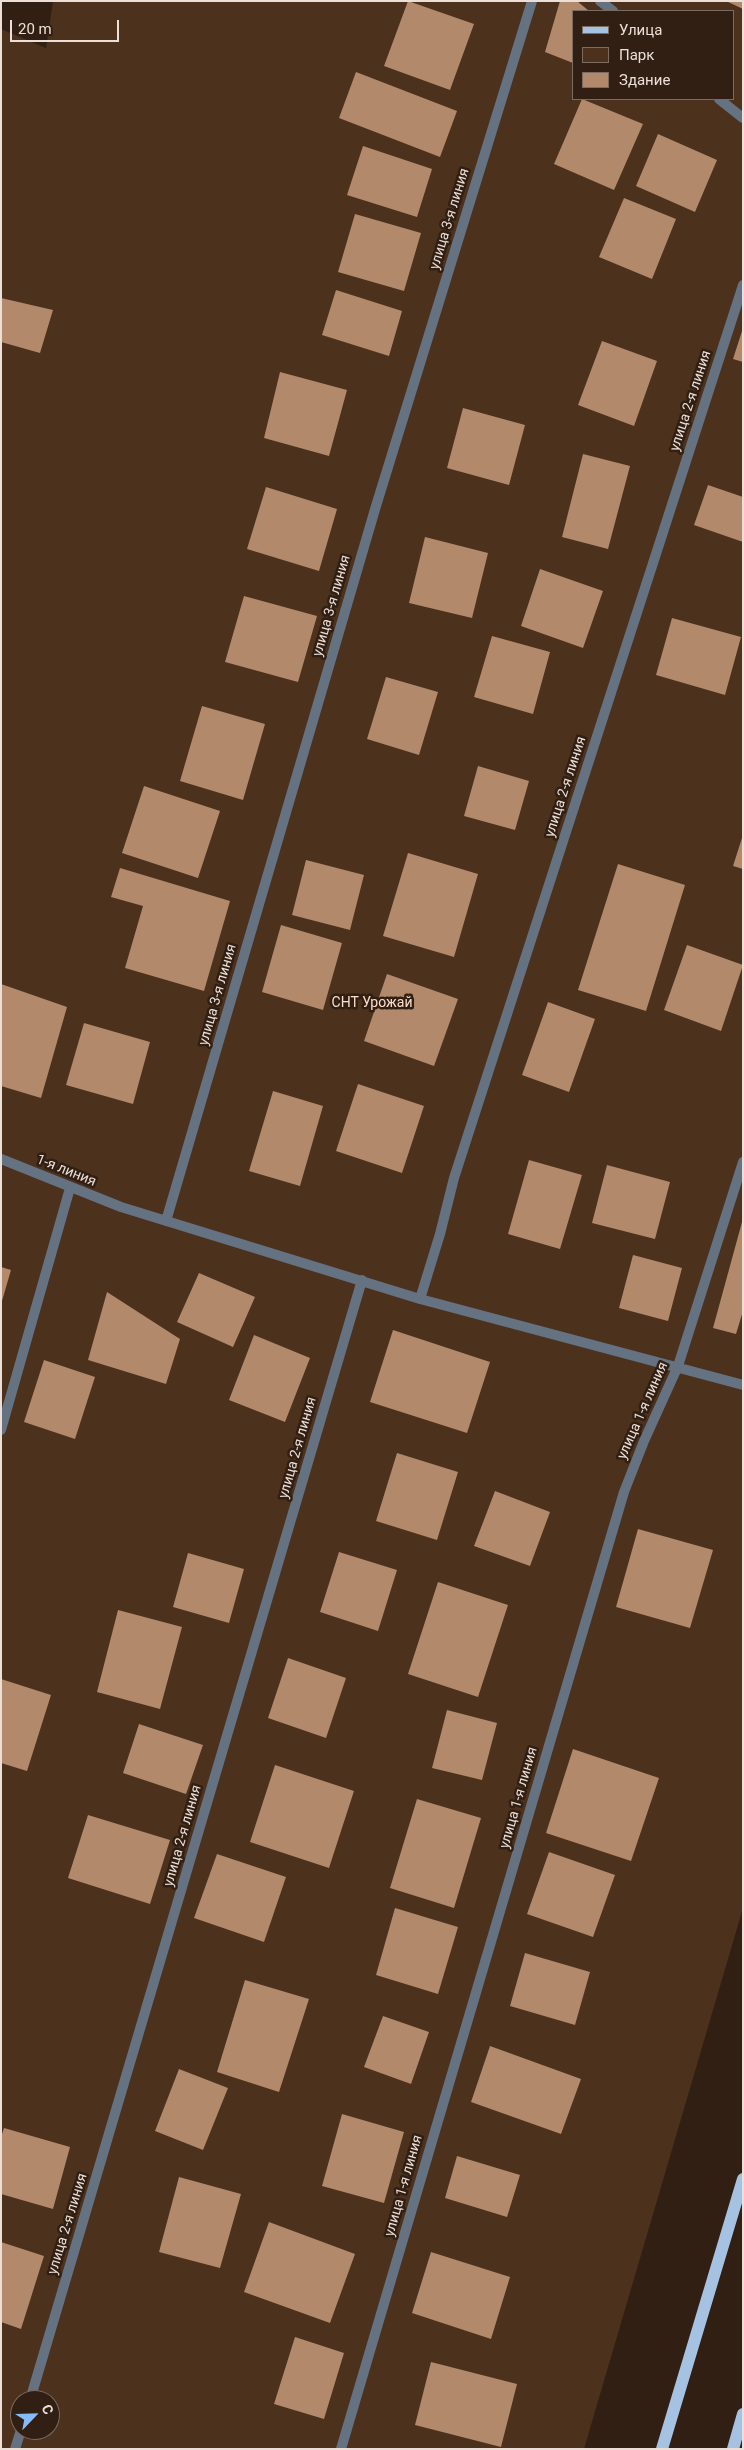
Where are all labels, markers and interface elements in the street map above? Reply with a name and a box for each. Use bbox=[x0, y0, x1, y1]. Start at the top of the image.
scale bar bbox=[12, 10, 121, 42]
legend bbox=[572, 10, 734, 100]
text: 20 m bbox=[18, 20, 52, 38]
text: Улица bbox=[619, 21, 662, 39]
text: Парк bbox=[619, 46, 654, 64]
text: Здание bbox=[619, 71, 670, 89]
street label: улица 3-я линия bbox=[427, 166, 473, 272]
street label: улица 2-я линия bbox=[667, 349, 715, 453]
street label: улица 3-я линия bbox=[309, 553, 355, 659]
street label: улица 2-я линия bbox=[542, 735, 590, 839]
street label: улица 3-я линия bbox=[195, 942, 241, 1048]
park label: СНТ Урожай bbox=[332, 995, 412, 1011]
street label: 1-я линия bbox=[34, 1151, 98, 1191]
street label: улица 1-я линия bbox=[614, 1360, 672, 1462]
street label: улица 2-я линия bbox=[275, 1395, 321, 1501]
street label: улица 1-я линия bbox=[496, 1745, 542, 1851]
street label: улица 2-я линия bbox=[160, 1783, 206, 1889]
street label: улица 1-я линия bbox=[381, 2133, 427, 2239]
street label: улица 2-я линия bbox=[45, 2171, 91, 2277]
north arrow bbox=[10, 2390, 60, 2440]
text: С bbox=[39, 2402, 57, 2417]

